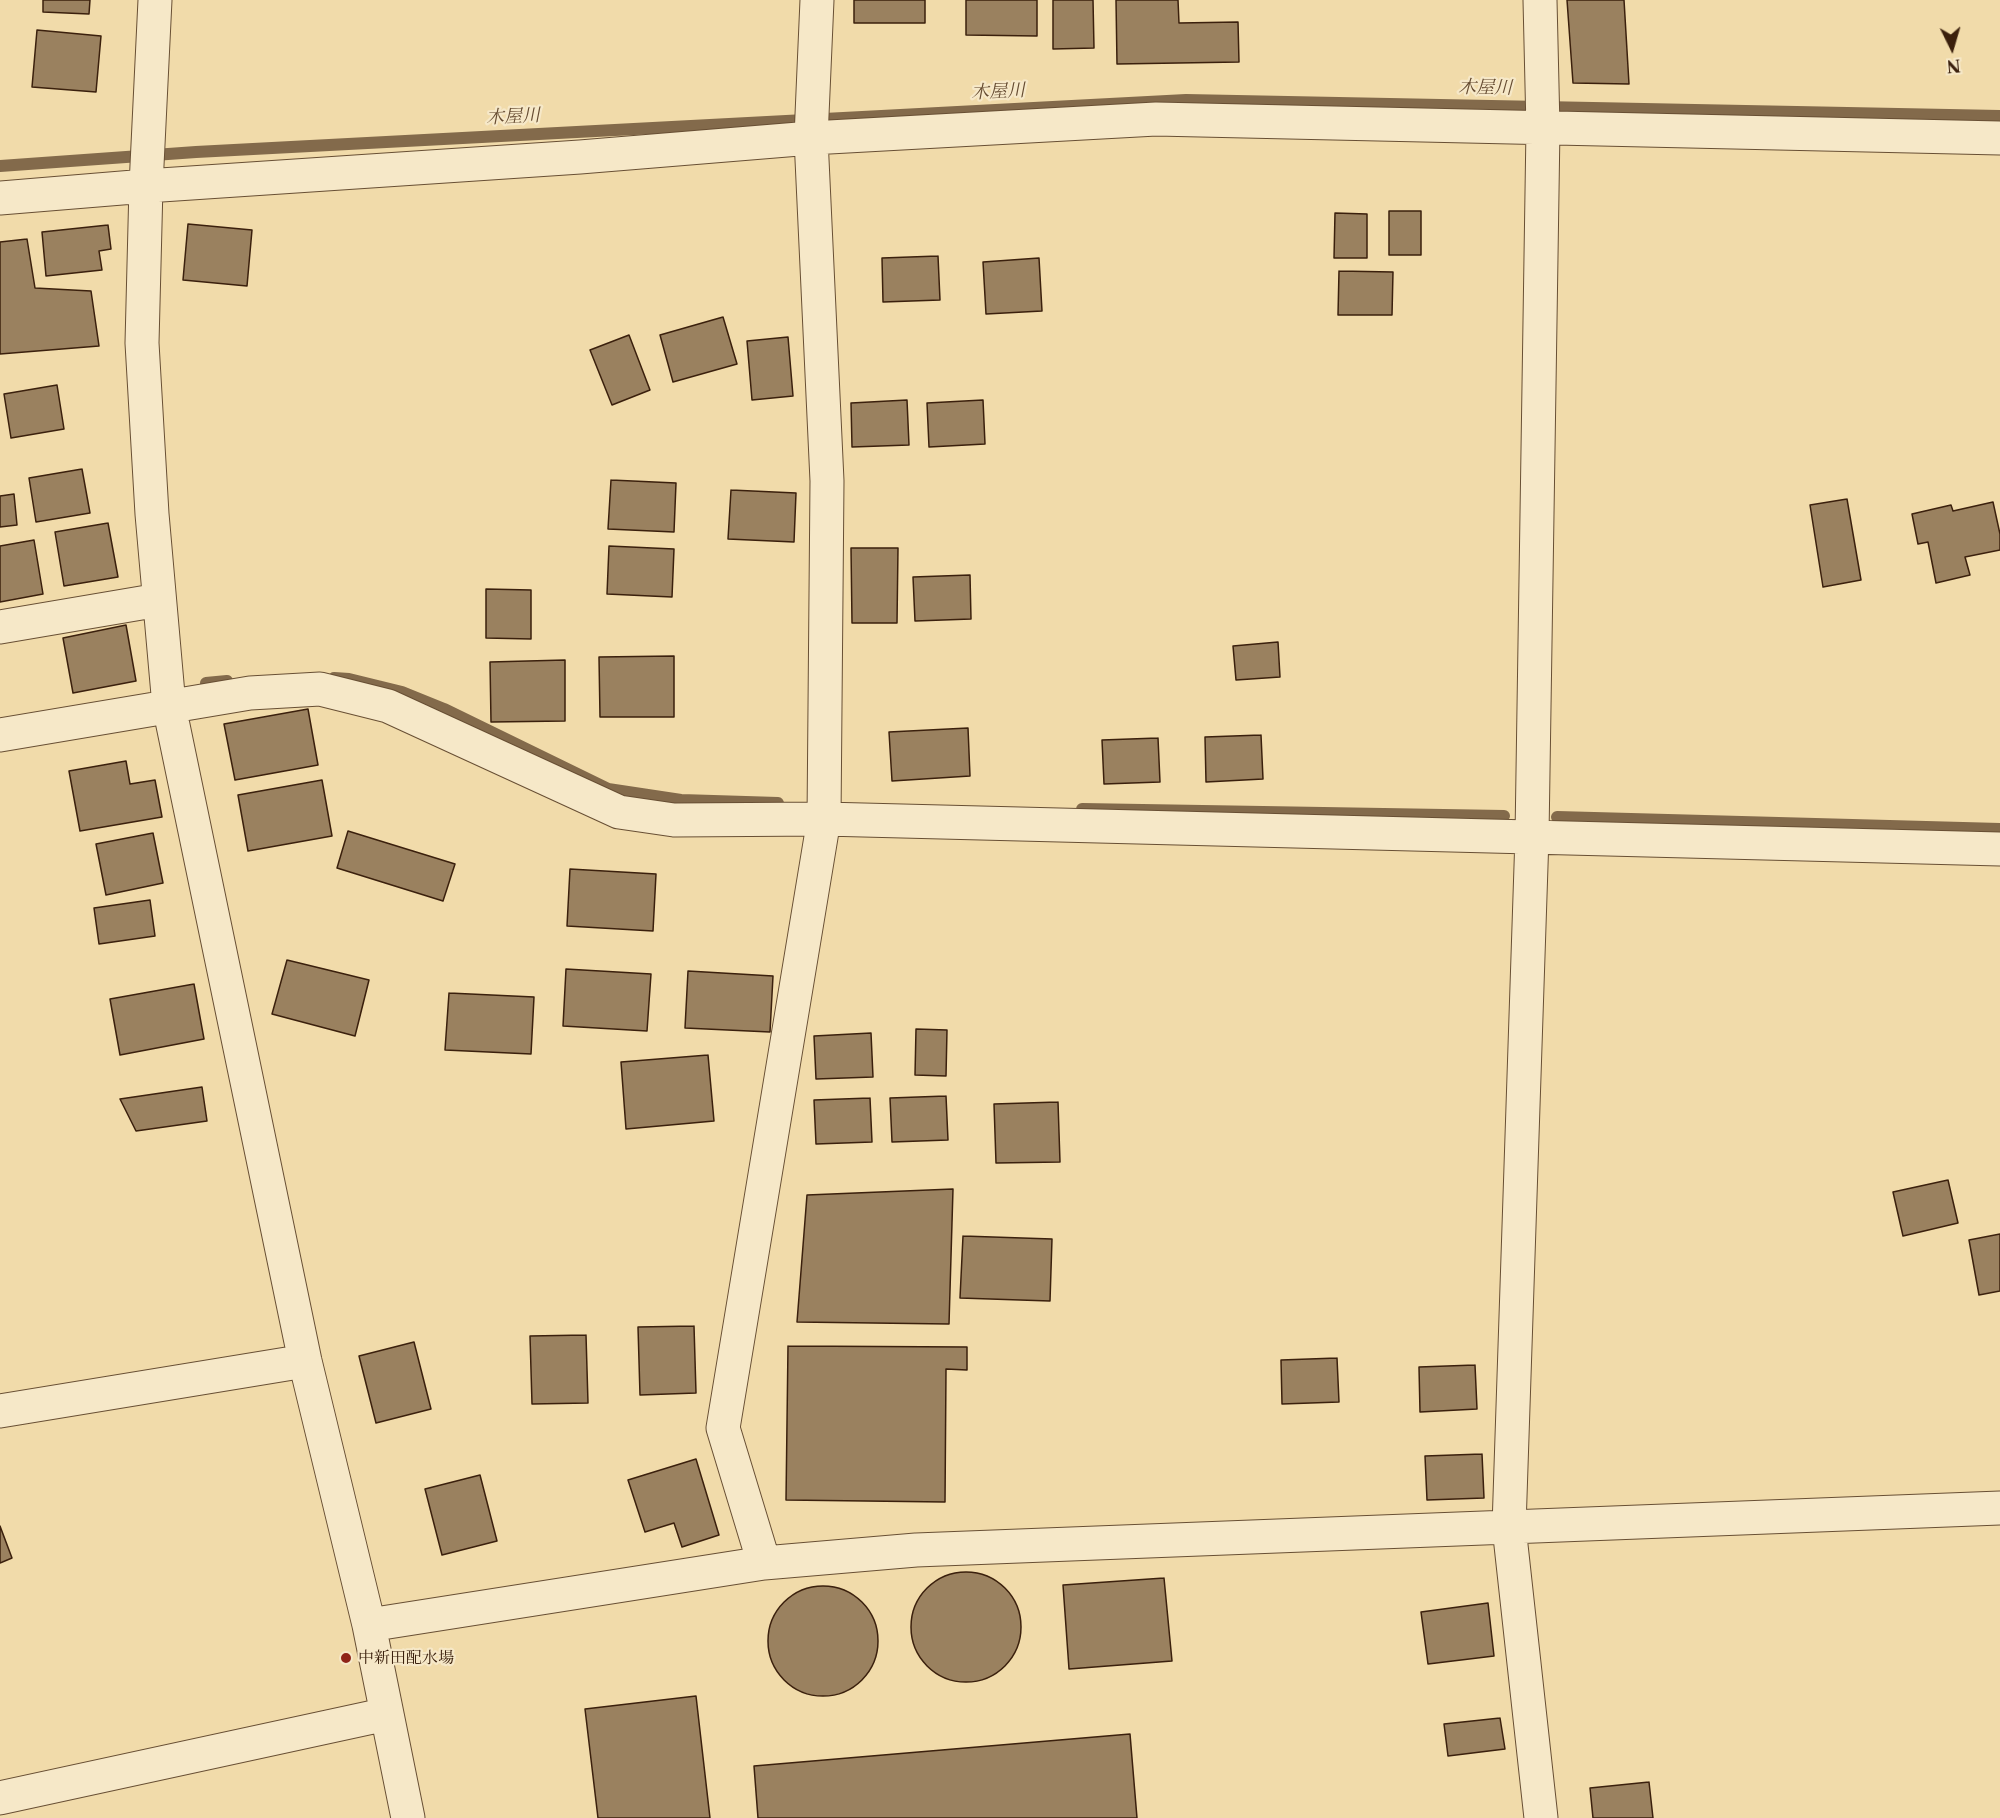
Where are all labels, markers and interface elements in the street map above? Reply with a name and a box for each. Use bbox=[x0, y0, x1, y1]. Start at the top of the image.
north arrow bbox=[1922, 18, 1982, 78]
text: N bbox=[1946, 55, 1961, 76]
water label: 木屋川 bbox=[1458, 77, 1512, 99]
water label: 木屋川 bbox=[970, 80, 1026, 104]
water label: 木屋川 bbox=[485, 105, 541, 129]
place label: 中新田配水場 bbox=[358, 1648, 454, 1668]
marker: 中新田配水場 bbox=[339, 1651, 353, 1665]

